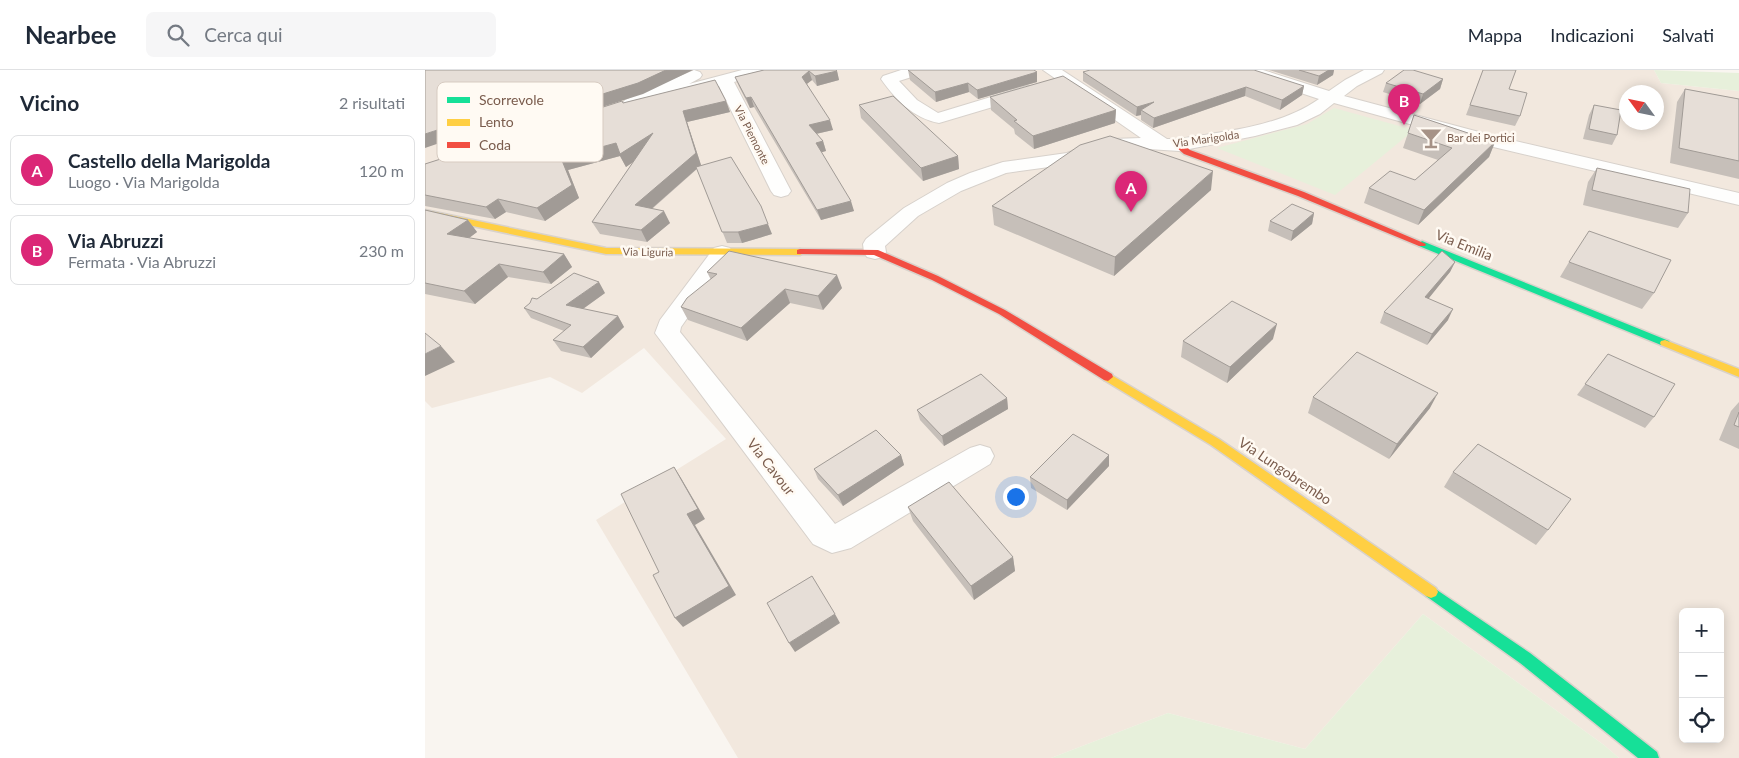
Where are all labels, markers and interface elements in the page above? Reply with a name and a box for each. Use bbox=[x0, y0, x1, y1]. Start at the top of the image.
search box bbox=[146, 12, 496, 57]
text: Nearbee bbox=[25, 20, 116, 49]
icon: search bbox=[164, 21, 192, 49]
text: Cerca qui bbox=[204, 23, 283, 46]
text: Mappa bbox=[1468, 24, 1522, 46]
text: Indicazioni bbox=[1550, 24, 1634, 46]
text: Salvati bbox=[1662, 24, 1714, 46]
legend bbox=[437, 82, 603, 162]
pin: B bbox=[1388, 84, 1420, 125]
north arrow bbox=[1619, 85, 1664, 130]
text: Vicino bbox=[20, 90, 79, 115]
text: Scorrevole bbox=[479, 91, 544, 108]
text: 2 risultati bbox=[339, 93, 405, 112]
street label: Via Piemonte bbox=[732, 103, 773, 167]
text: Lento bbox=[479, 113, 514, 130]
bar icon: Bar dei Portici bbox=[1418, 125, 1444, 151]
street label: Via Marigolda bbox=[1172, 127, 1240, 150]
place label: Bar dei Portici bbox=[1447, 131, 1515, 144]
text: Coda bbox=[479, 136, 511, 153]
text: Castello della Marigolda bbox=[68, 149, 271, 172]
text: A bbox=[31, 161, 43, 180]
text: 120 m bbox=[359, 161, 404, 180]
pin: A bbox=[1115, 171, 1147, 212]
text: Luogo · Via Marigolda bbox=[68, 172, 220, 191]
street label: Via Emilia bbox=[1433, 225, 1495, 264]
text: Via Abruzzi bbox=[68, 229, 164, 252]
text: B bbox=[32, 241, 42, 260]
text: 230 m bbox=[359, 241, 404, 260]
street label: Via Liguria bbox=[623, 245, 673, 258]
text: Fermata · Via Abruzzi bbox=[68, 252, 216, 271]
street label: Via Lungobrembo bbox=[1236, 433, 1335, 508]
street label: Via Cavour bbox=[744, 435, 799, 498]
your location bbox=[1003, 484, 1029, 510]
map controls bbox=[1679, 608, 1724, 743]
button: + bbox=[1679, 608, 1724, 653]
button: − bbox=[1679, 653, 1724, 698]
button: locate bbox=[1679, 698, 1724, 743]

